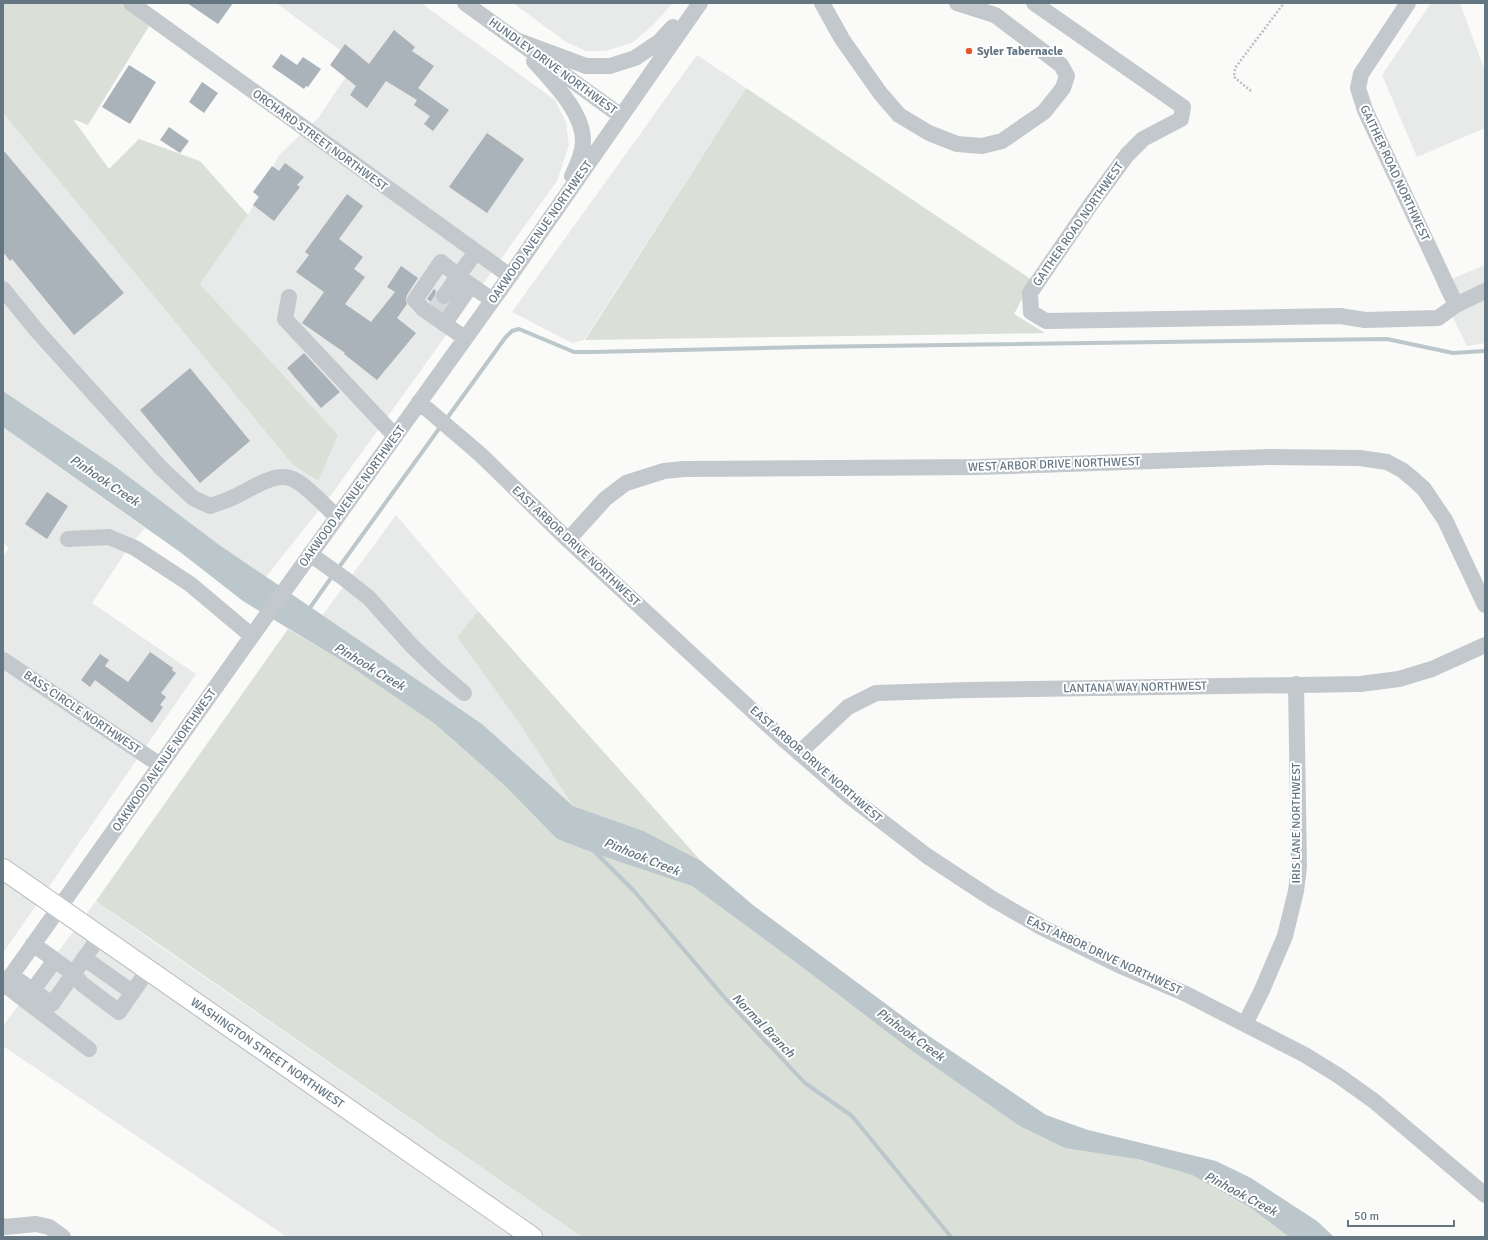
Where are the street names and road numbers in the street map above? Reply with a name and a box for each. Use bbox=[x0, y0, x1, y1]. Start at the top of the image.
street label: HUNDLEY DRIVE NORTHWEST bbox=[486, 15, 620, 118]
street label: ORCHARD STREET NORTHWEST bbox=[249, 86, 390, 194]
street label: GAITHER ROAD NORTHWEST bbox=[1356, 103, 1433, 244]
street label: OAKWOOD AVENUE NORTHWEST bbox=[485, 158, 596, 307]
street label: GAITHER ROAD NORTHWEST bbox=[1030, 159, 1127, 289]
street label: OAKWOOD AVENUE NORTHWEST bbox=[296, 423, 409, 570]
street label: WEST ARBOR DRIVE NORTHWEST bbox=[968, 454, 1141, 475]
street label: EAST ARBOR DRIVE NORTHWEST bbox=[508, 483, 643, 610]
street label: BASS CIRCLE NORTHWEST bbox=[21, 668, 143, 757]
street label: LANTANA WAY NORTHWEST bbox=[1063, 679, 1207, 696]
street label: OAKWOOD AVENUE NORTHWEST bbox=[109, 686, 220, 835]
street label: EAST ARBOR DRIVE NORTHWEST bbox=[747, 703, 885, 826]
street label: IRIS LANE NORTHWEST bbox=[1289, 762, 1304, 883]
street label: EAST ARBOR DRIVE NORTHWEST bbox=[1024, 913, 1184, 998]
street label: WASHINGTON STREET NORTHWEST bbox=[187, 995, 347, 1112]

